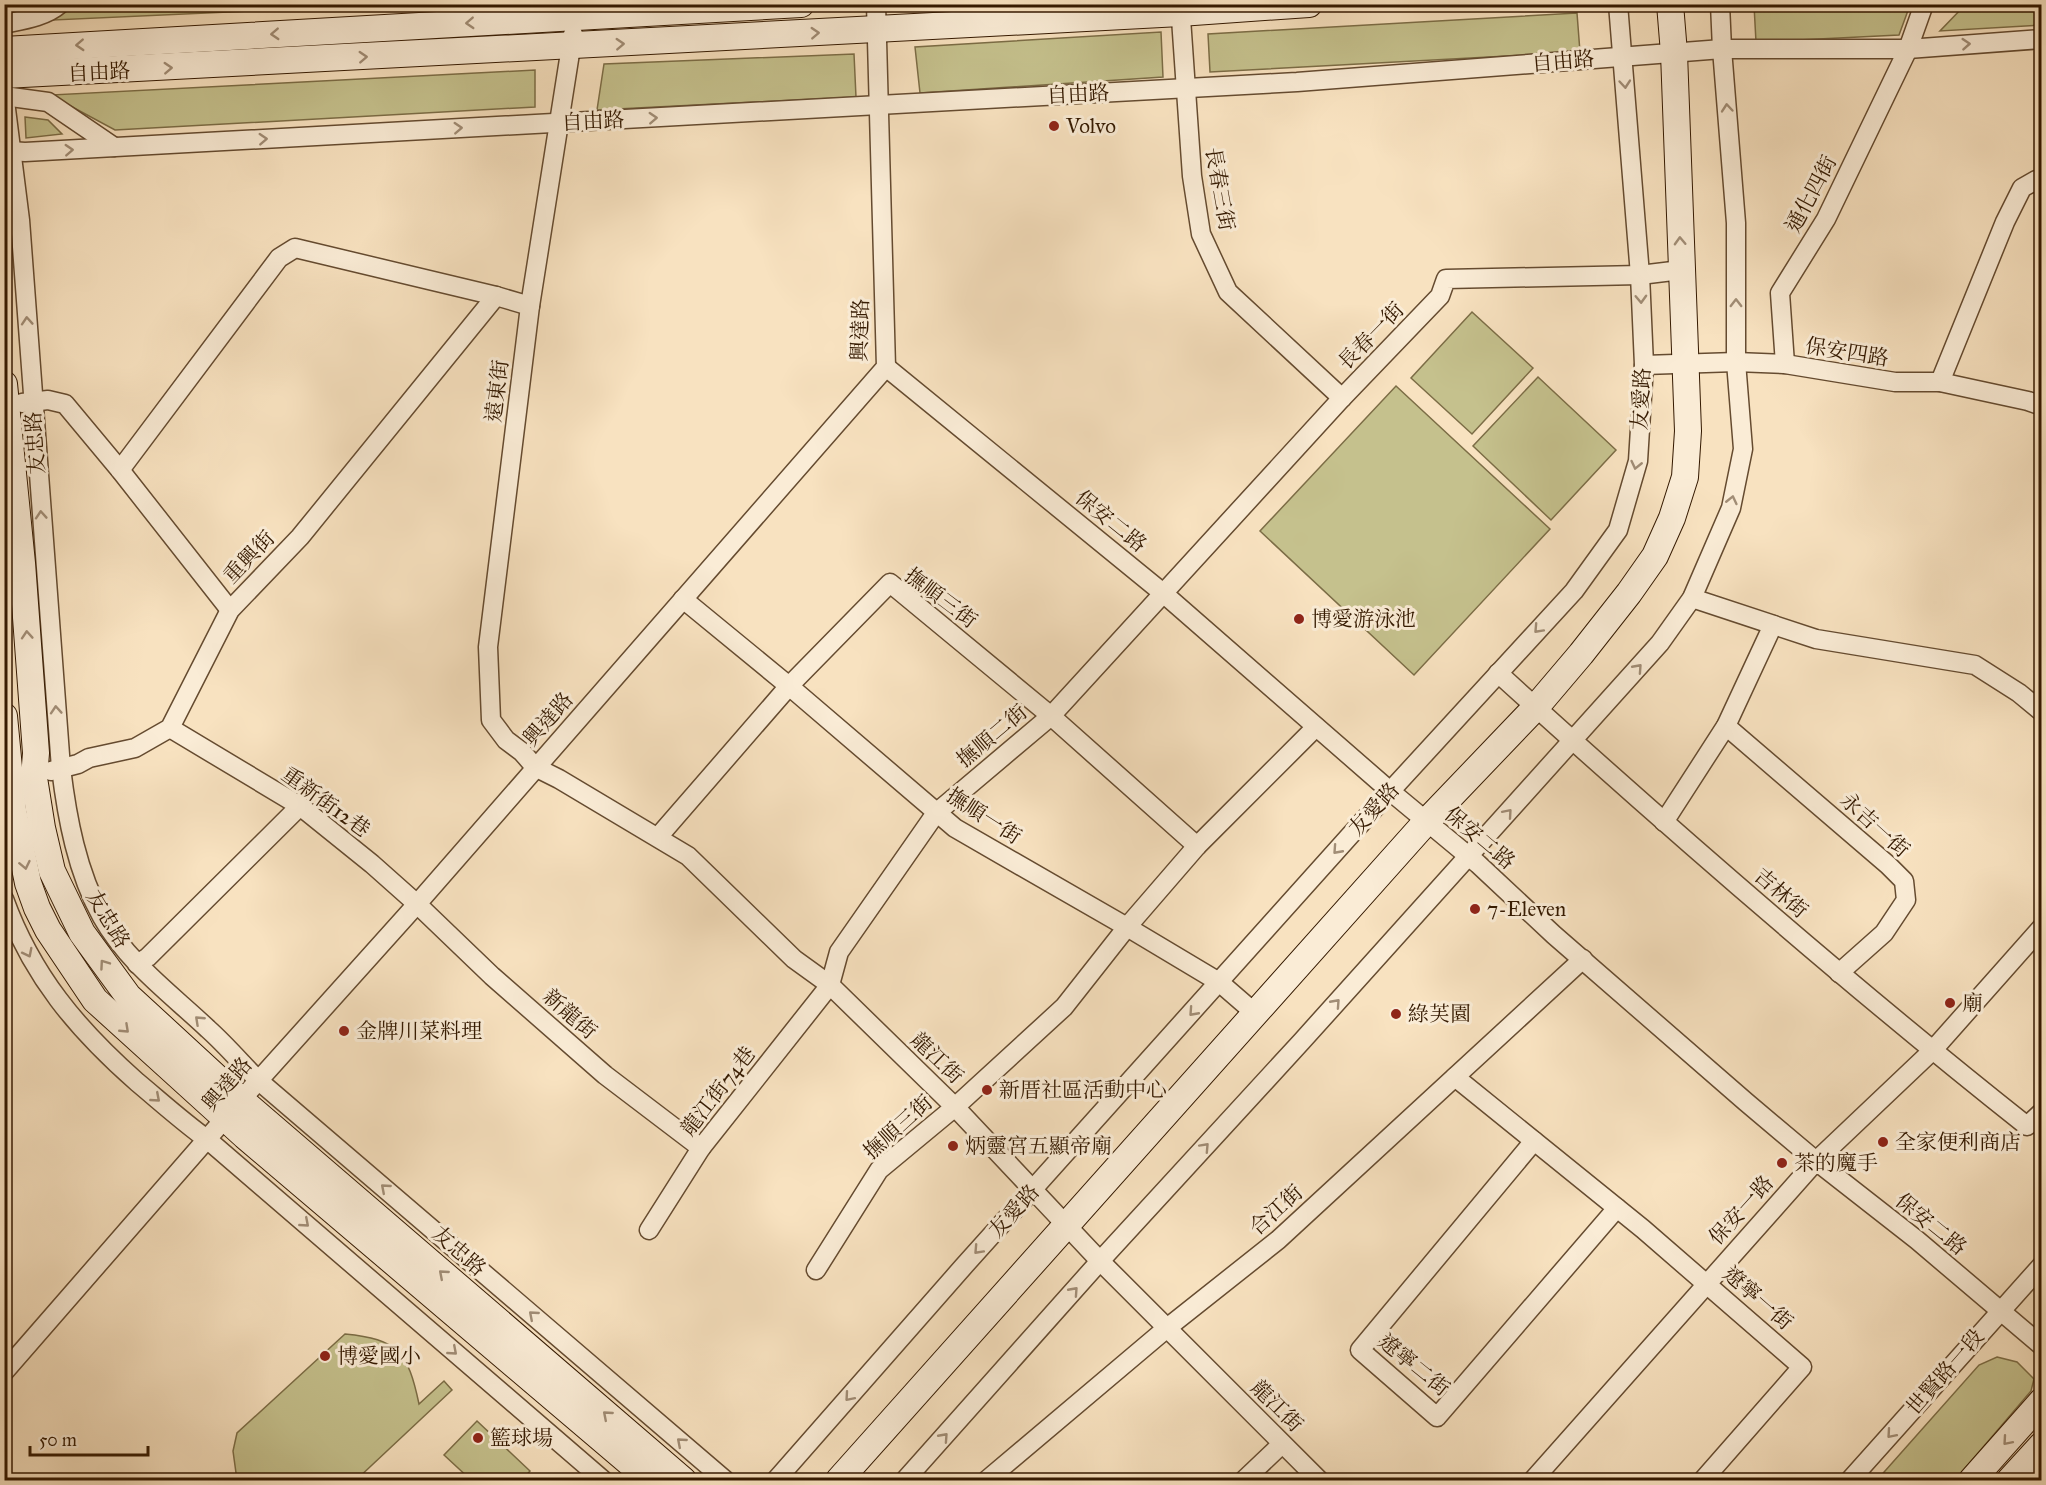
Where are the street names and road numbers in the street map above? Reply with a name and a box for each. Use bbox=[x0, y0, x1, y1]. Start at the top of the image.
street label: 自由路 bbox=[1530, 45, 1596, 77]
street label: 自由路 bbox=[67, 57, 131, 87]
street label: 自由路 bbox=[1046, 79, 1110, 109]
street label: 自由路 bbox=[561, 106, 625, 136]
street label: 長春三街 bbox=[1200, 145, 1240, 233]
street label: 通化四街 bbox=[1780, 151, 1842, 237]
street label: 長春一街 bbox=[1332, 297, 1410, 375]
street label: 興達路 bbox=[846, 298, 874, 362]
street label: 保安四路 bbox=[1803, 333, 1891, 371]
street label: 遠東街 bbox=[480, 358, 514, 424]
street label: 友愛路 bbox=[1626, 367, 1656, 431]
street label: 友忠路 bbox=[20, 411, 50, 475]
street label: 保安二路 bbox=[1070, 484, 1152, 558]
street label: 重興街 bbox=[218, 525, 280, 589]
street label: 撫順三街 bbox=[900, 562, 982, 634]
street label: 興達路 bbox=[518, 687, 578, 751]
street label: 撫順二街 bbox=[951, 699, 1033, 773]
street label: 重新街12巷 bbox=[277, 761, 375, 843]
street label: 友愛路 bbox=[1343, 777, 1405, 841]
street label: 撫順一街 bbox=[942, 782, 1026, 850]
street label: 永吉一街 bbox=[1835, 787, 1915, 863]
street label: 保安二路 bbox=[1439, 801, 1521, 875]
street label: 吉林街 bbox=[1749, 863, 1813, 923]
street label: 友忠路 bbox=[81, 885, 135, 953]
street label: 新龍街 bbox=[538, 984, 602, 1044]
street label: 龍江街 bbox=[905, 1027, 969, 1089]
street label: 龍江街74巷 bbox=[675, 1041, 761, 1141]
street label: 興達路 bbox=[197, 1052, 257, 1116]
street label: 撫順三街 bbox=[858, 1089, 938, 1165]
street label: 保安一路 bbox=[1703, 1170, 1779, 1250]
street label: 友愛路 bbox=[983, 1179, 1045, 1243]
street label: 合江街 bbox=[1244, 1179, 1308, 1241]
street label: 保安二路 bbox=[1890, 1187, 1972, 1261]
street label: 友忠路 bbox=[427, 1221, 491, 1281]
street label: 遼寧一街 bbox=[1718, 1261, 1798, 1335]
street label: 世賢路一段 bbox=[1901, 1324, 1989, 1420]
street label: 遼寧二街 bbox=[1373, 1328, 1455, 1402]
street label: 龍江街 bbox=[1246, 1375, 1308, 1437]

